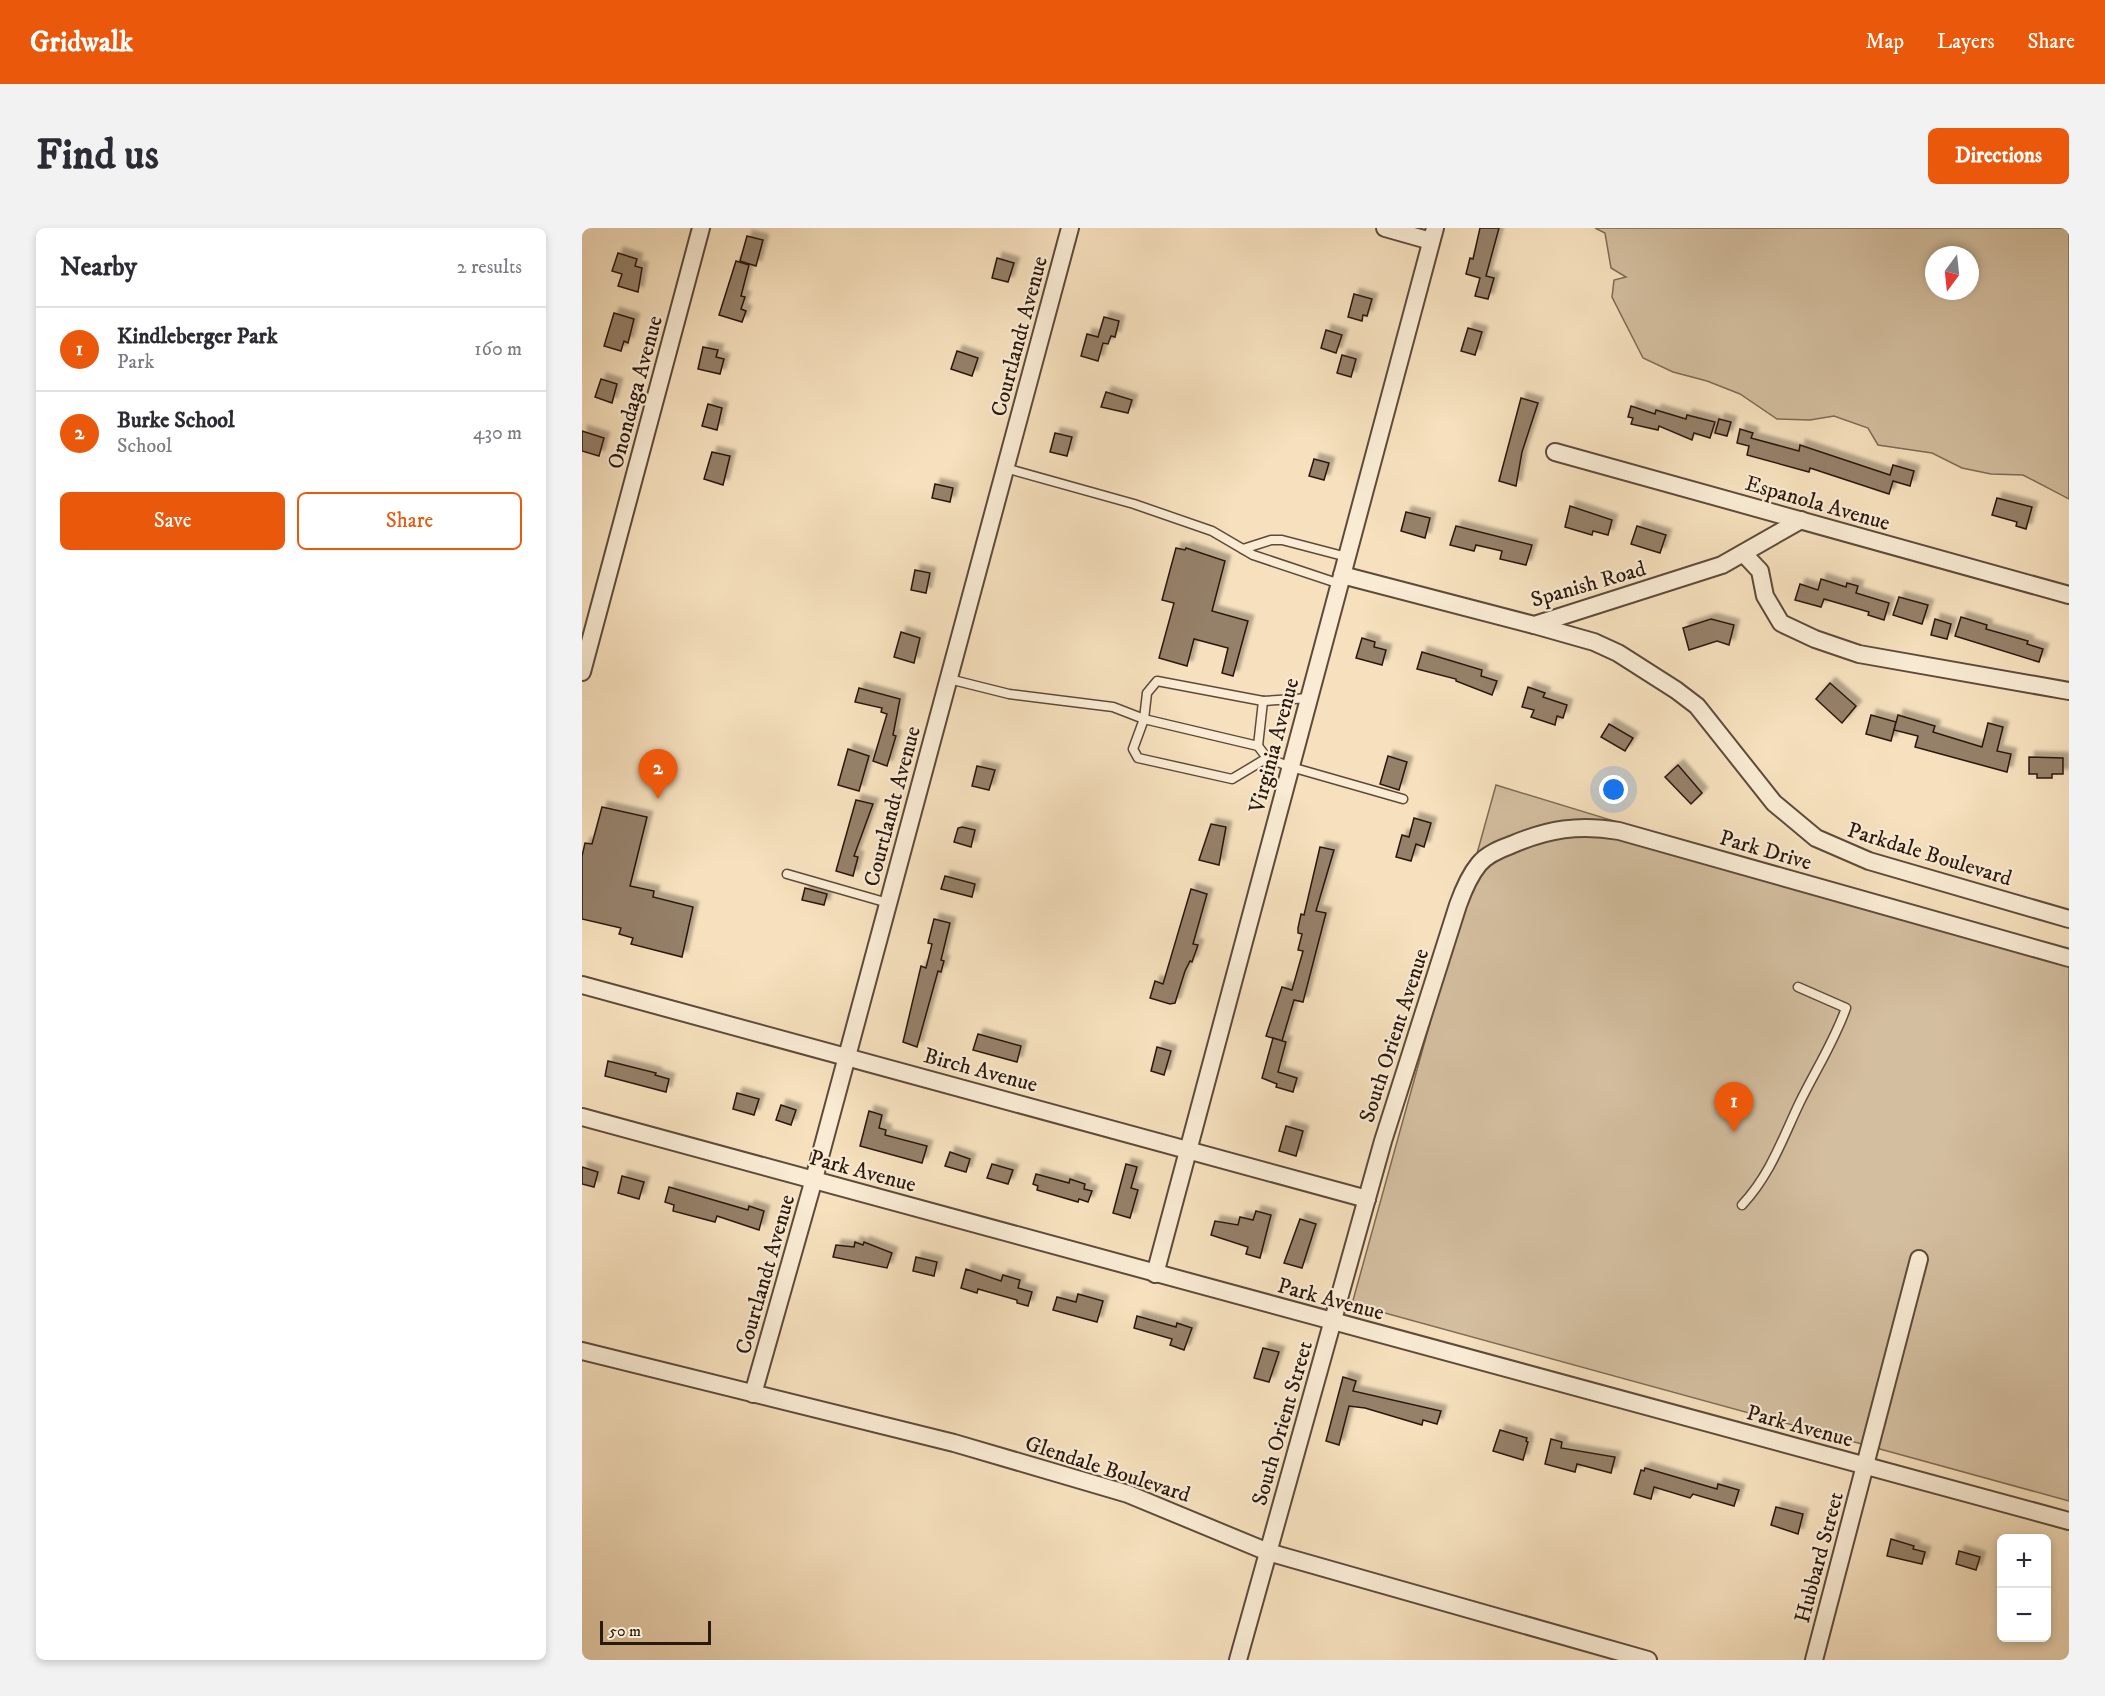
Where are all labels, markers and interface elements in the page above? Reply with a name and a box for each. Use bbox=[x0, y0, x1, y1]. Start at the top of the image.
text: Gridwalk bbox=[30, 25, 133, 60]
text: Map bbox=[1865, 29, 1904, 55]
text: Layers bbox=[1937, 29, 1995, 55]
text: Share bbox=[2028, 29, 2075, 55]
button: Directions bbox=[1928, 128, 2069, 184]
text: Find us bbox=[36, 130, 159, 182]
north arrow bbox=[1925, 246, 1979, 300]
text: Nearby bbox=[60, 251, 137, 284]
street label: Courtlandt Avenue bbox=[985, 253, 1054, 419]
text: 2 results bbox=[457, 255, 522, 280]
street label: Onondaga Avenue bbox=[602, 313, 669, 472]
text: Kindleberger Park bbox=[117, 323, 278, 350]
text: 1 bbox=[76, 337, 83, 362]
text: 160 m bbox=[474, 337, 522, 362]
text: Park bbox=[117, 350, 154, 375]
text: Burke School bbox=[117, 407, 235, 434]
text: 2 bbox=[75, 421, 84, 446]
text: 430 m bbox=[473, 421, 522, 446]
text: School bbox=[117, 434, 172, 459]
street label: Espanola Avenue bbox=[1742, 470, 1893, 537]
button: Save bbox=[60, 492, 285, 550]
button: Share bbox=[297, 492, 522, 550]
street label: Spanish Road bbox=[1528, 555, 1649, 614]
street label: Virginia Avenue bbox=[1243, 675, 1305, 817]
street label: Courtlandt Avenue bbox=[858, 723, 927, 889]
pin: 2 bbox=[638, 750, 678, 799]
your location bbox=[1599, 775, 1628, 804]
street label: Parkdale Boulevard bbox=[1844, 817, 2015, 892]
street label: Park Drive bbox=[1716, 824, 1815, 876]
street label: South Orient Avenue bbox=[1354, 945, 1435, 1126]
street label: Birch Avenue bbox=[921, 1042, 1040, 1099]
pin: 1 bbox=[1714, 1082, 1754, 1132]
street label: Park Avenue bbox=[806, 1144, 919, 1199]
street label: Courtlandt Avenue bbox=[730, 1192, 801, 1357]
street label: Park Avenue bbox=[1274, 1272, 1387, 1327]
street label: South Orient Street bbox=[1246, 1338, 1319, 1509]
street label: Park Avenue bbox=[1743, 1399, 1856, 1454]
street label: Glendale Boulevard bbox=[1021, 1430, 1194, 1509]
street label: Hubbard Street bbox=[1789, 1489, 1850, 1626]
map controls bbox=[1997, 1534, 2051, 1642]
button: + bbox=[1997, 1534, 2051, 1588]
button: − bbox=[1997, 1588, 2051, 1642]
scale bar bbox=[600, 1618, 711, 1646]
text: 50 m bbox=[609, 1621, 641, 1641]

